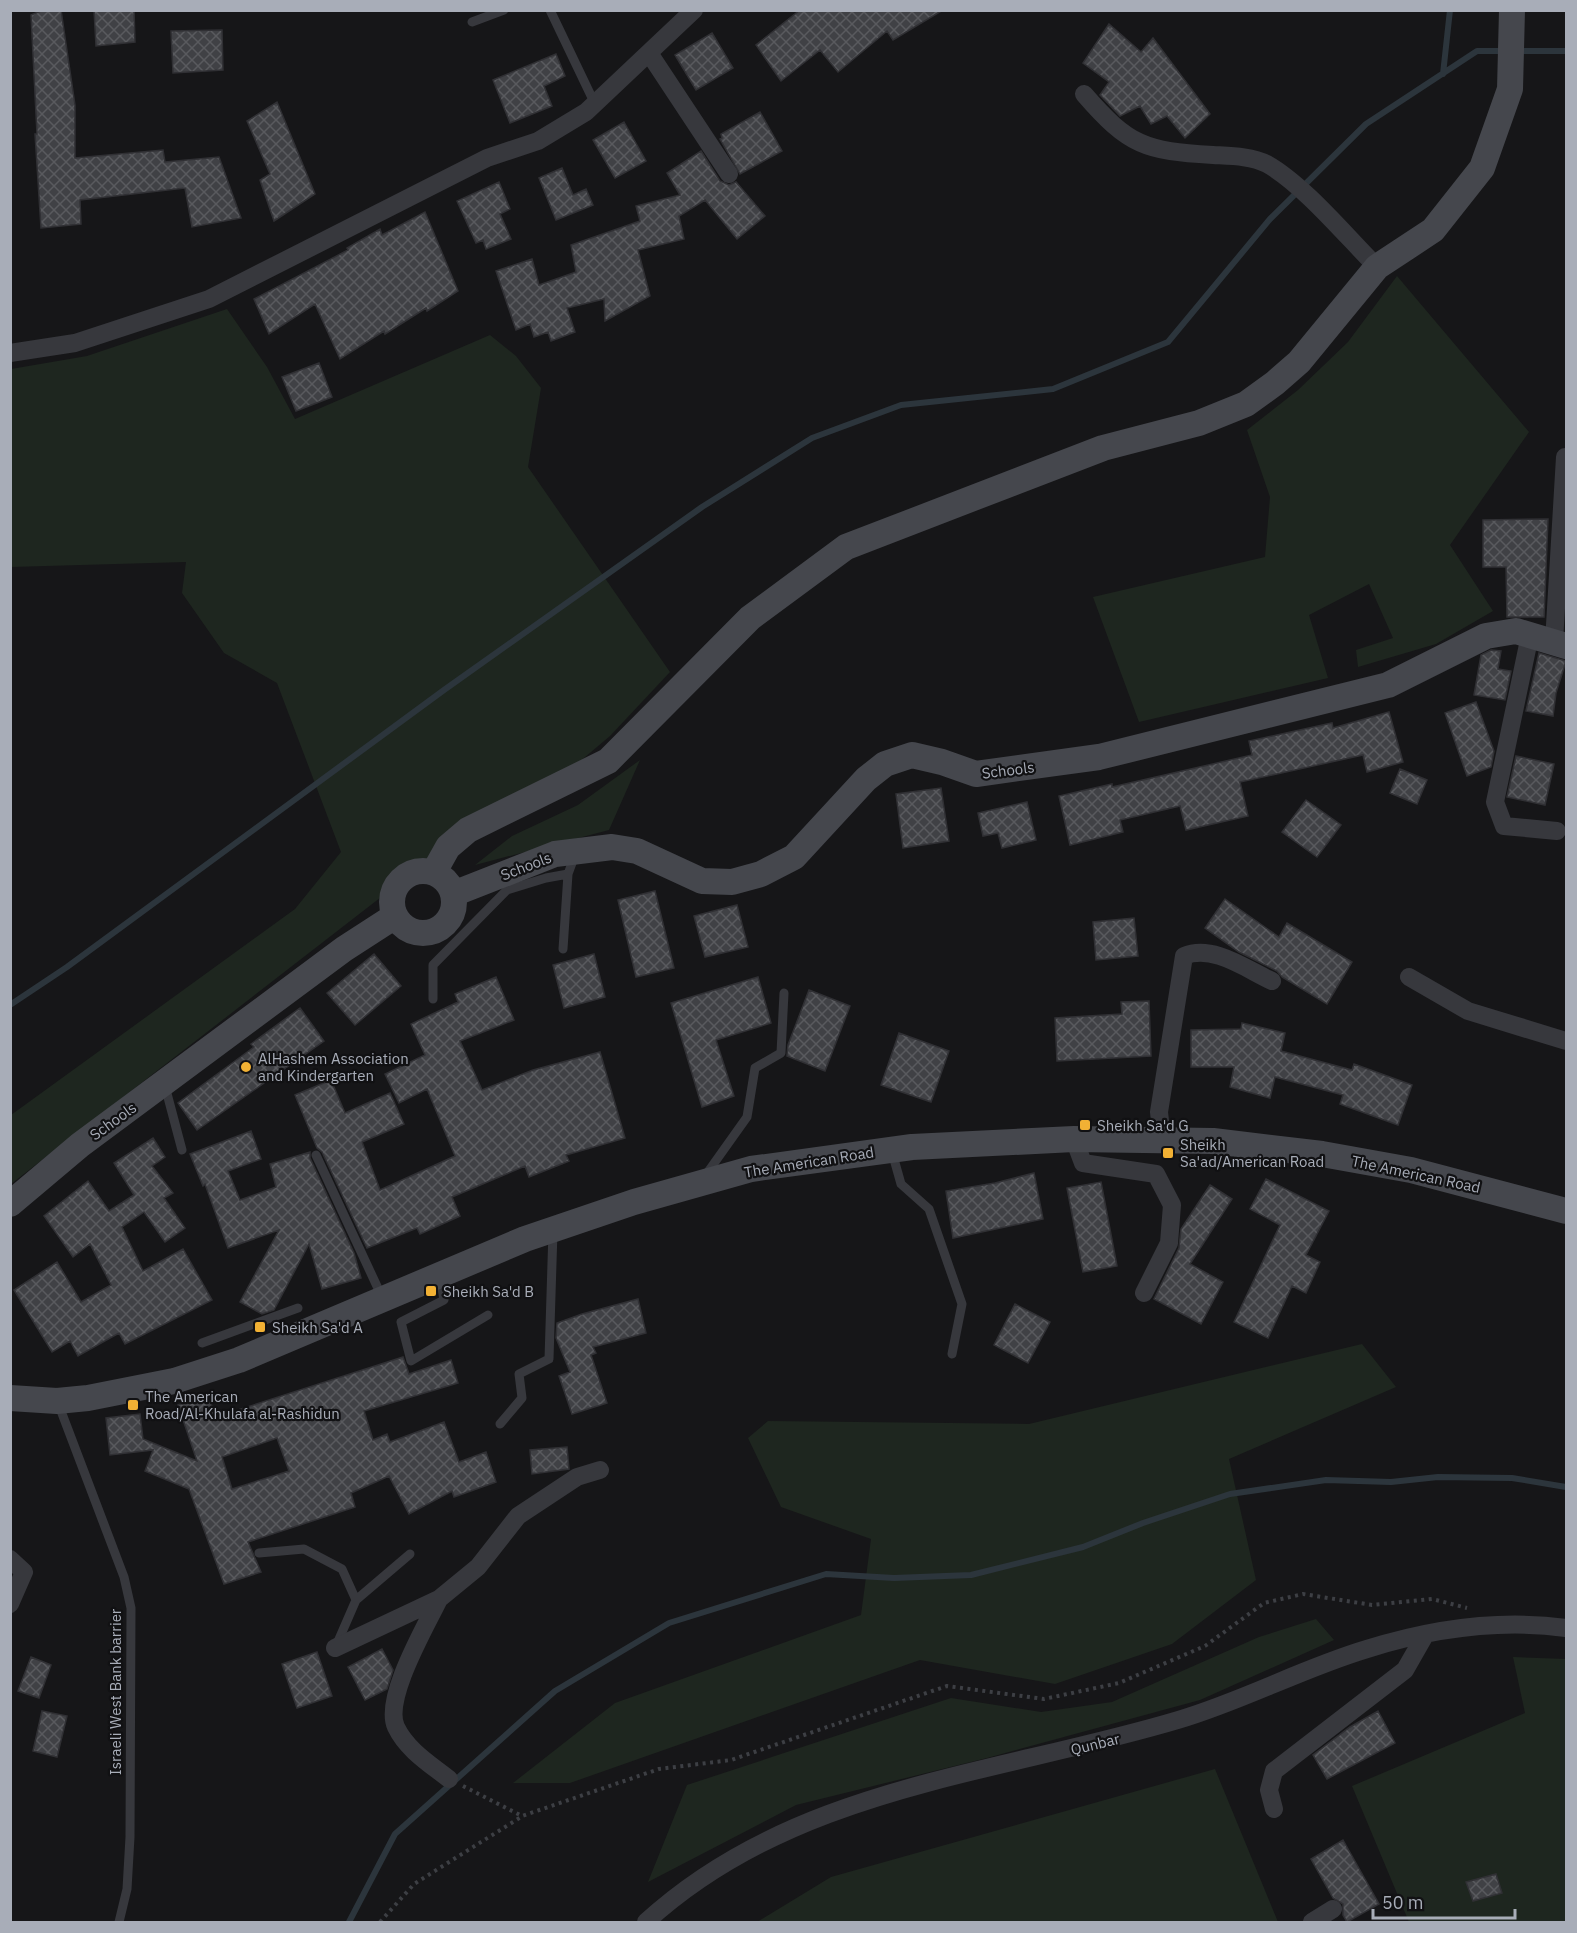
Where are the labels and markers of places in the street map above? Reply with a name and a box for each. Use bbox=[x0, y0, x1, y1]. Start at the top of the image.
place label: AlHashem Association and Kindergarten bbox=[258, 1049, 409, 1085]
marker: AlHashem Association and Kindergarten bbox=[239, 1060, 253, 1074]
place label: Sheikh Sa'd G bbox=[1097, 1116, 1189, 1135]
marker: Sheikh Sa'd G bbox=[1078, 1118, 1092, 1132]
place label: Sheikh Sa'ad/American Road bbox=[1180, 1135, 1324, 1171]
marker: Sheikh Sa'ad/American Road bbox=[1161, 1146, 1175, 1160]
place label: Sheikh Sa'd B bbox=[443, 1282, 534, 1301]
marker: Sheikh Sa'd B bbox=[424, 1284, 438, 1298]
place label: Sheikh Sa'd A bbox=[272, 1318, 363, 1337]
marker: Sheikh Sa'd A bbox=[253, 1320, 267, 1334]
place label: The American Road/Al-Khulafa al-Rashidun bbox=[145, 1387, 340, 1423]
marker: The American Road/Al-Khulafa al-Rashidun bbox=[126, 1398, 140, 1412]

